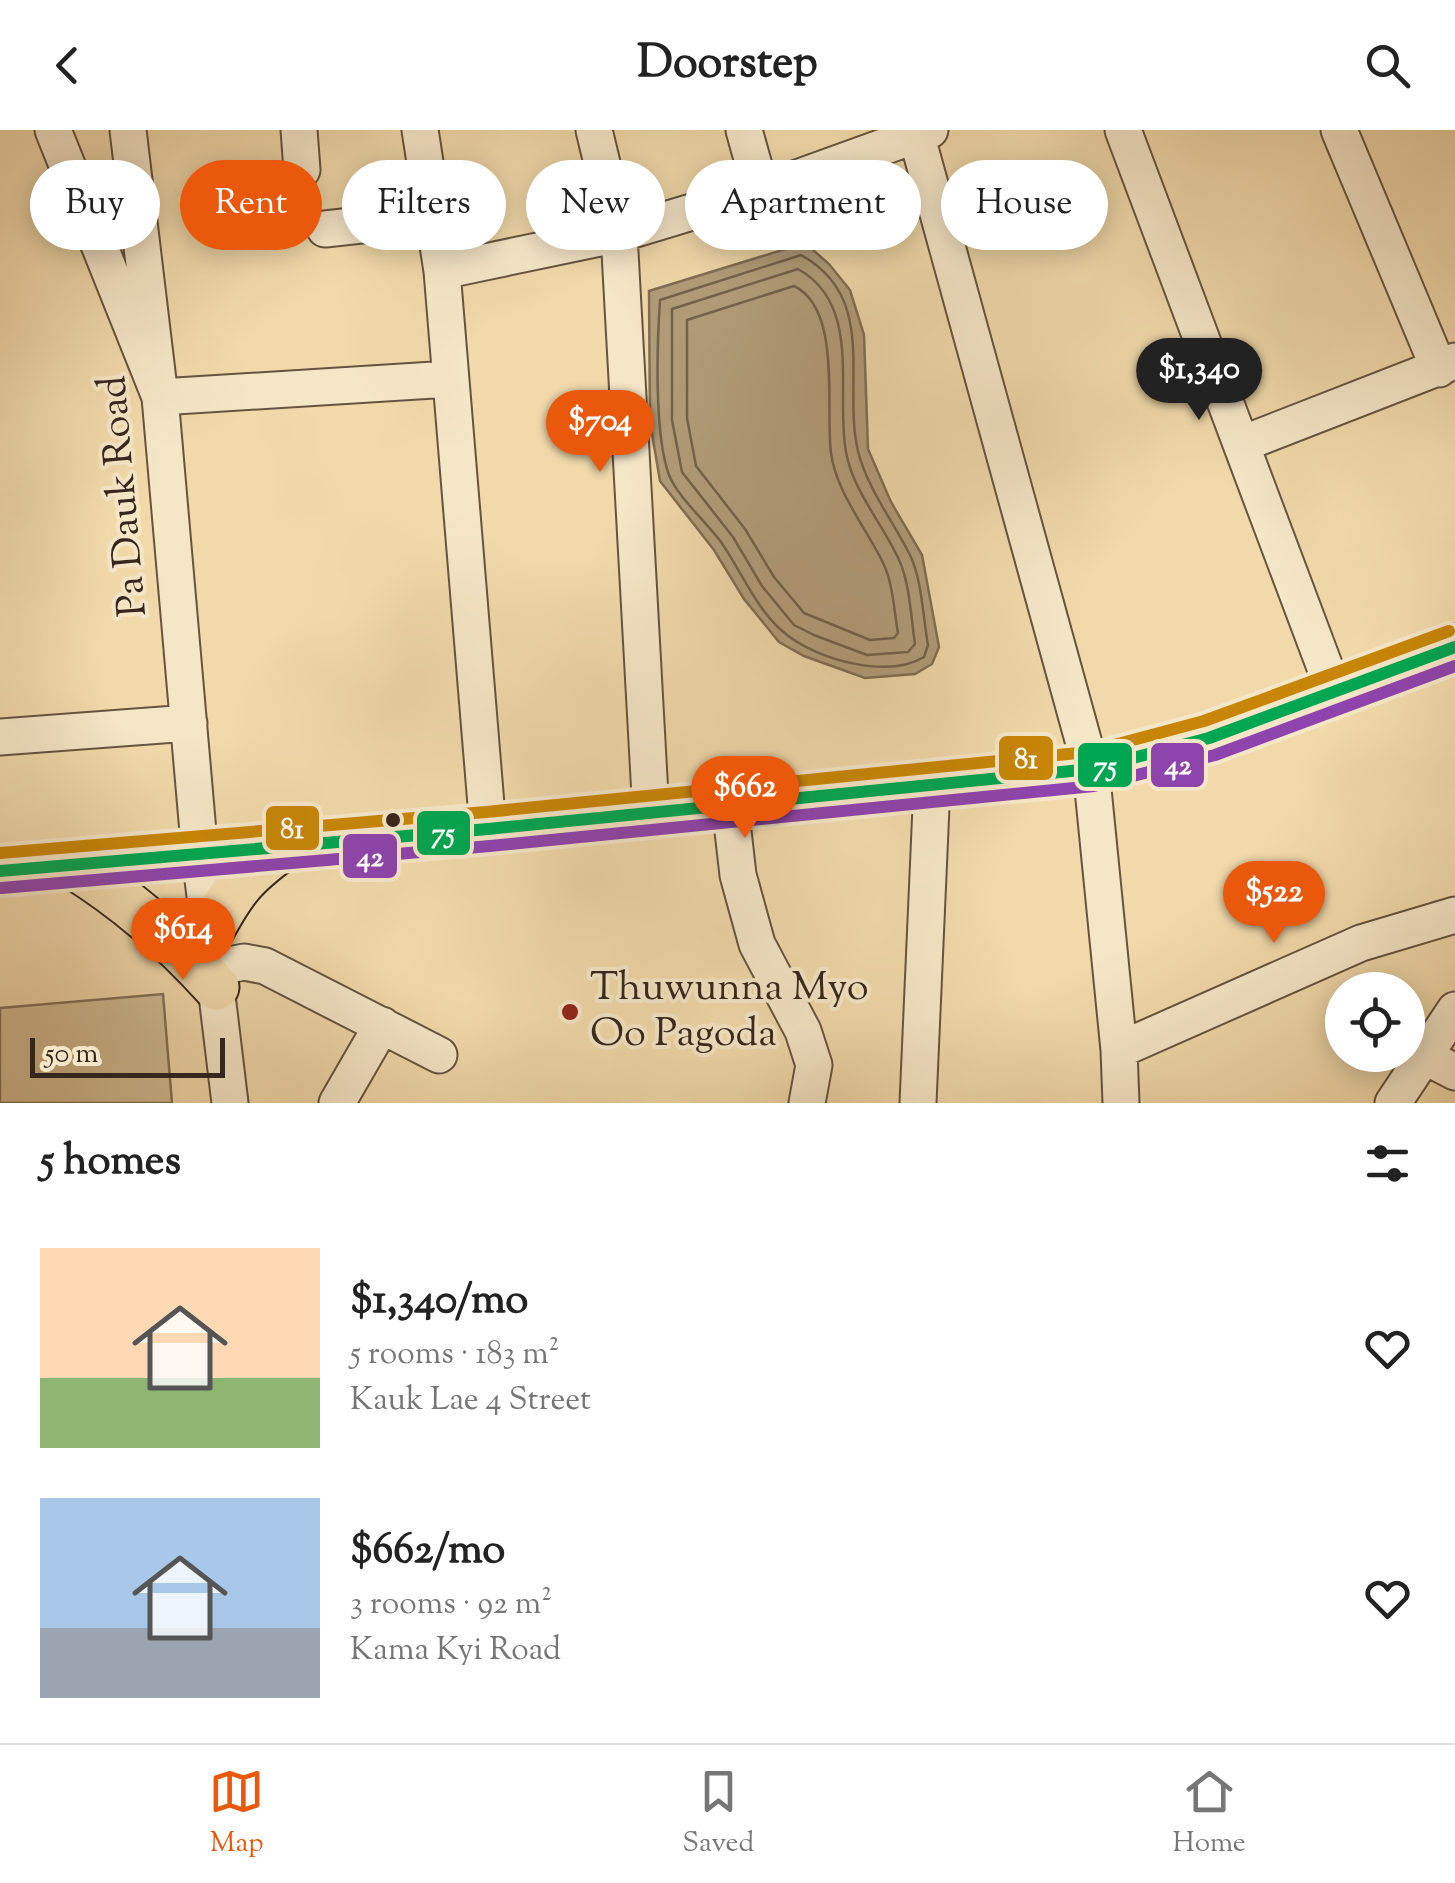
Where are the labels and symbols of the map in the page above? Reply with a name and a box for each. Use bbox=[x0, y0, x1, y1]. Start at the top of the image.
pin: $1,340 bbox=[1118, 338, 1280, 423]
street label: Pa Dauk Road bbox=[86, 373, 164, 619]
pin: $704 bbox=[541, 390, 659, 475]
line badge: 81 bbox=[997, 734, 1055, 782]
text: 81 bbox=[1014, 741, 1038, 781]
line badge: 75 bbox=[1076, 741, 1134, 789]
line badge: 42 bbox=[1149, 741, 1206, 789]
text: 42 bbox=[1163, 747, 1193, 787]
text: 75 bbox=[1093, 748, 1117, 788]
pin: $662 bbox=[686, 756, 804, 841]
line badge: 81 bbox=[264, 804, 321, 852]
line badge: 75 bbox=[415, 809, 472, 857]
unlabelled marker bbox=[383, 810, 403, 830]
text: 81 bbox=[280, 811, 304, 851]
text: 75 bbox=[431, 815, 455, 855]
line badge: 42 bbox=[341, 832, 399, 880]
text: 42 bbox=[355, 839, 385, 879]
pin: $522 bbox=[1215, 861, 1333, 946]
pin: $614 bbox=[124, 898, 242, 983]
place label: Thuwunna Myo Oo Pagoda bbox=[590, 961, 869, 1064]
marker: Thuwunna Myo Oo Pagoda bbox=[559, 1001, 581, 1023]
scale bar bbox=[30, 1033, 225, 1078]

